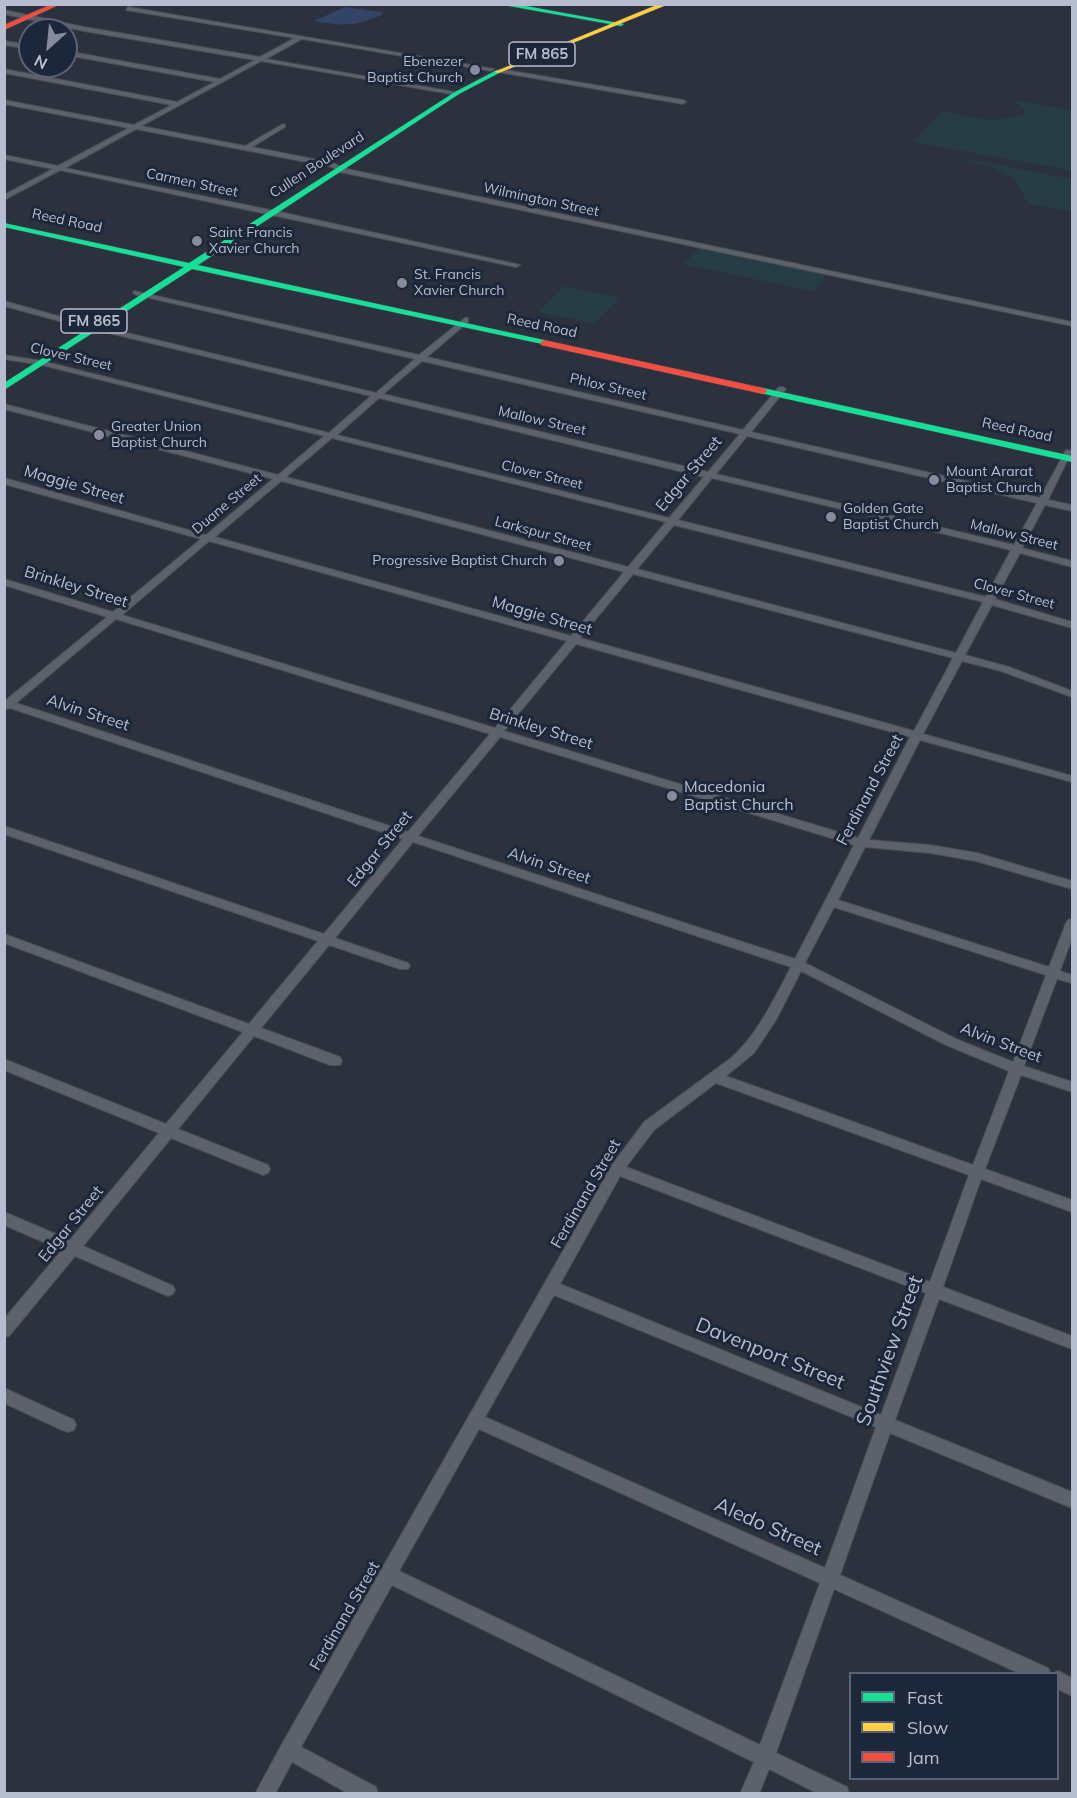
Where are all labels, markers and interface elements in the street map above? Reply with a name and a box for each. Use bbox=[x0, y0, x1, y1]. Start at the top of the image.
north arrow bbox=[18, 18, 78, 78]
road number: FM 865 bbox=[509, 42, 575, 66]
text: N bbox=[31, 51, 51, 74]
place label: Ebenezer Baptist Church bbox=[367, 54, 463, 86]
marker: Ebenezer Baptist Church bbox=[468, 63, 482, 77]
street label: Cullen Boulevard bbox=[267, 128, 367, 202]
street label: Carmen Street bbox=[145, 165, 239, 201]
street label: Wilmington Street bbox=[482, 180, 600, 220]
street label: Reed Road bbox=[30, 205, 104, 237]
place label: Saint Francis Xavier Church bbox=[209, 225, 300, 258]
marker: Saint Francis Xavier Church bbox=[190, 234, 204, 248]
place label: St. Francis Xavier Church bbox=[414, 267, 505, 300]
marker: St. Francis Xavier Church bbox=[395, 276, 409, 290]
road number: FM 865 bbox=[61, 309, 127, 333]
street label: Reed Road bbox=[505, 310, 579, 342]
street label: Clover Street bbox=[29, 339, 113, 375]
street label: Phlox Street bbox=[568, 370, 648, 404]
street label: Mallow Street bbox=[497, 403, 587, 439]
street label: Reed Road bbox=[980, 414, 1054, 446]
place label: Greater Union Baptist Church bbox=[111, 419, 207, 452]
marker: Greater Union Baptist Church bbox=[92, 428, 106, 442]
street label: Edgar Street bbox=[652, 432, 726, 516]
street label: Clover Street bbox=[500, 457, 584, 493]
street label: Maggie Street bbox=[22, 461, 126, 509]
place label: Mount Ararat Baptist Church bbox=[946, 464, 1042, 496]
street label: Duane Street bbox=[189, 470, 265, 538]
marker: Mount Ararat Baptist Church bbox=[927, 473, 941, 487]
place label: Golden Gate Baptist Church bbox=[843, 501, 939, 534]
marker: Golden Gate Baptist Church bbox=[824, 510, 838, 524]
street label: Larkspur Street bbox=[493, 513, 593, 555]
street label: Mallow Street bbox=[969, 516, 1059, 554]
place label: Progressive Baptist Church bbox=[372, 553, 547, 569]
marker: Progressive Baptist Church bbox=[552, 554, 566, 568]
street label: Brinkley Street bbox=[22, 562, 130, 612]
street label: Clover Street bbox=[972, 575, 1056, 613]
street label: Maggie Street bbox=[490, 592, 594, 640]
street label: Alvin Street bbox=[44, 691, 132, 735]
street label: Brinkley Street bbox=[487, 704, 595, 754]
street label: Ferdinand Street bbox=[833, 731, 907, 849]
place label: Macedonia Baptist Church bbox=[684, 777, 794, 815]
marker: Macedonia Baptist Church bbox=[665, 789, 679, 803]
street label: Edgar Street bbox=[343, 807, 417, 891]
street label: Alvin Street bbox=[505, 844, 593, 888]
street label: Alvin Street bbox=[958, 1019, 1044, 1067]
street label: Ferdinand Street bbox=[547, 1136, 625, 1252]
street label: Edgar Street bbox=[34, 1182, 108, 1266]
street label: Southview Street bbox=[852, 1273, 928, 1429]
street label: Davenport Street bbox=[692, 1313, 848, 1395]
street label: Aledo Street bbox=[711, 1493, 825, 1561]
street label: Ferdinand Street bbox=[306, 1558, 384, 1674]
legend bbox=[849, 1672, 1059, 1780]
text: Fast bbox=[907, 1686, 943, 1709]
text: Slow bbox=[907, 1716, 948, 1739]
text: Jam bbox=[907, 1746, 940, 1769]

